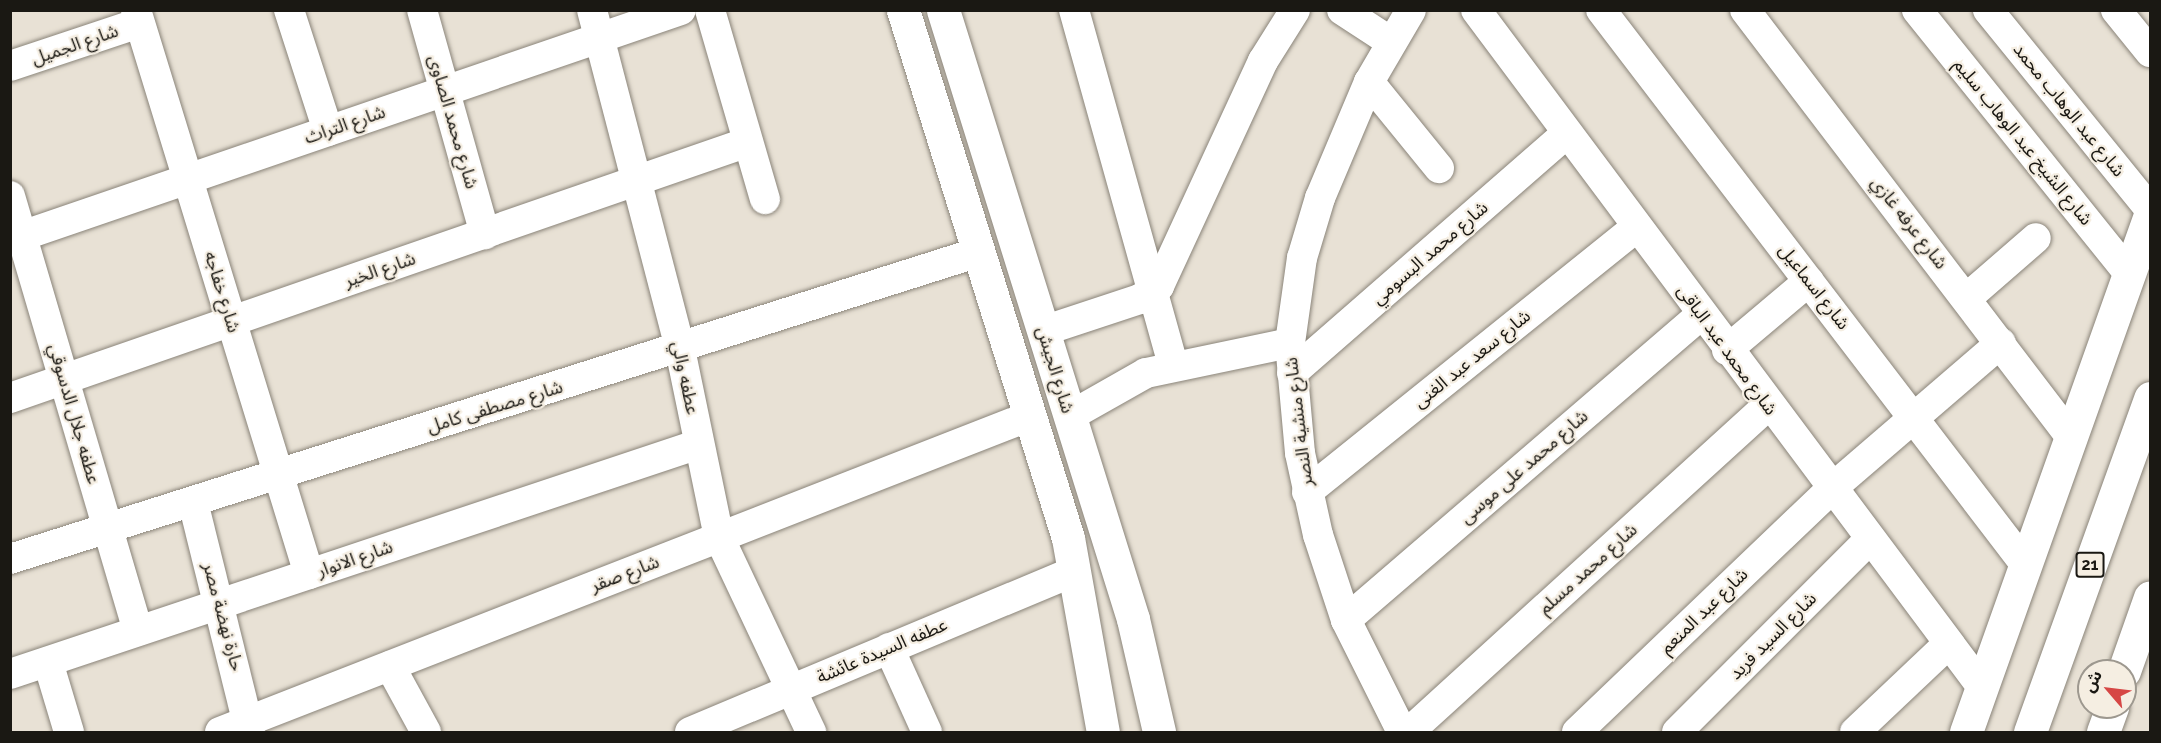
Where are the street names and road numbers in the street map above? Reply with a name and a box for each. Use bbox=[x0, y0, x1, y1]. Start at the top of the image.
street label: شارع الجميل bbox=[29, 20, 121, 70]
street label: شارع عبد الوهاب محمد bbox=[2009, 39, 2129, 181]
street label: شارع محمد الصاوى bbox=[424, 53, 482, 191]
street label: شارع الشيخ عبد الوهاب سليم bbox=[1949, 54, 2097, 230]
street label: شارع التراث bbox=[302, 101, 388, 149]
street label: شارع عرفه غازي bbox=[1866, 173, 1952, 273]
street label: شارع محمد البسومي bbox=[1368, 197, 1492, 309]
street label: شارع اسماعيل bbox=[1774, 240, 1854, 334]
street label: شارع الخير bbox=[342, 248, 418, 292]
street label: شارع خفاجه bbox=[199, 249, 245, 335]
street label: شارع محمد عبد الباقى bbox=[1672, 280, 1782, 420]
street label: شارع سعد عبد الغنى bbox=[1409, 305, 1535, 413]
street label: شارع الجيش bbox=[1032, 324, 1078, 416]
street label: عطفه والي bbox=[667, 339, 703, 417]
street label: عطفه جلال الدسوقي bbox=[44, 341, 104, 487]
street label: شارع منشية النصر bbox=[1280, 356, 1318, 488]
street label: شارع مصطفى كامل bbox=[424, 376, 566, 438]
street label: شارع محمد على موسى bbox=[1455, 405, 1593, 529]
street label: شارع محمد مسلم bbox=[1534, 519, 1642, 619]
street label: شارع الانوار bbox=[314, 536, 396, 582]
street label: شارع صقر bbox=[588, 551, 662, 597]
road number: 21 bbox=[2075, 552, 2105, 578]
street label: حارة نهضة مصر bbox=[198, 560, 248, 674]
street label: شارع عبد المنعم bbox=[1655, 564, 1753, 658]
street label: شارع السيد فريد bbox=[1725, 588, 1821, 684]
street label: عطفه السيدة عائشة bbox=[813, 614, 951, 688]

